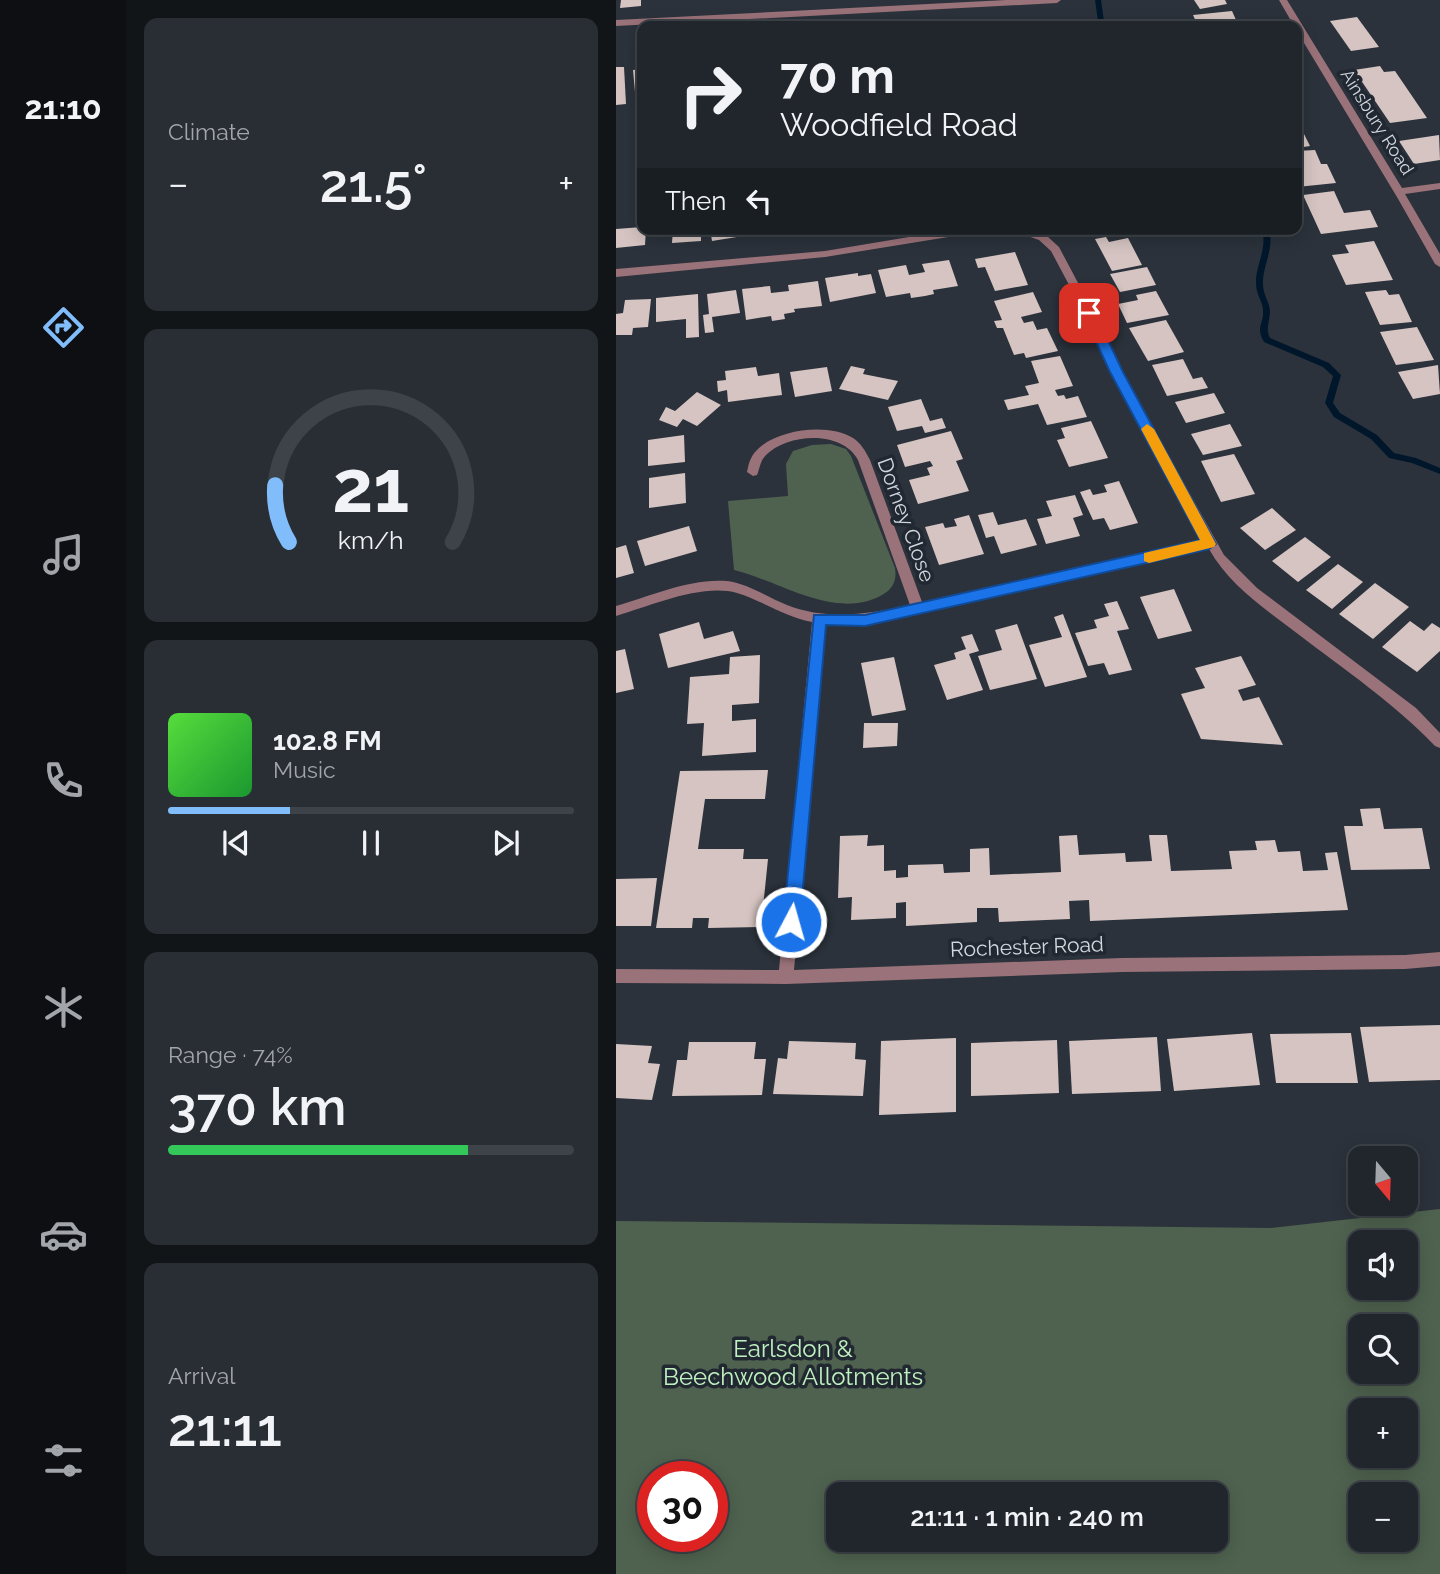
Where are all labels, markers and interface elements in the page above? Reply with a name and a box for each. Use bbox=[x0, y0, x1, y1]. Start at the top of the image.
text: 70 m bbox=[780, 47, 895, 104]
icon: right bbox=[665, 49, 756, 140]
street label: Ainsbury Road bbox=[1337, 65, 1418, 178]
text: 21:10 bbox=[24, 89, 102, 126]
text: Woodfield Road bbox=[780, 106, 1018, 143]
text: Climate bbox=[168, 118, 250, 145]
text: 21.5° bbox=[320, 153, 427, 214]
text: − bbox=[168, 161, 188, 206]
text: + bbox=[558, 161, 574, 206]
icon: left bbox=[740, 182, 778, 220]
text: Then bbox=[665, 186, 726, 216]
pin bbox=[1059, 283, 1119, 343]
icon: arrive bbox=[1070, 294, 1108, 332]
icon: directions bbox=[39, 303, 88, 352]
text: 21 bbox=[332, 444, 410, 529]
street label: Dorney Close bbox=[872, 454, 941, 585]
text: km/h bbox=[338, 525, 404, 555]
icon: music bbox=[39, 530, 88, 579]
text: 102.8 FM bbox=[273, 726, 382, 756]
icon: phone bbox=[39, 756, 88, 805]
text: Music bbox=[273, 756, 336, 783]
icon: previous bbox=[217, 824, 255, 862]
icon: pause bbox=[352, 824, 390, 862]
icon: next bbox=[487, 824, 525, 862]
position arrow bbox=[754, 885, 828, 959]
street label: Rochester Road bbox=[950, 931, 1104, 962]
icon: climate bbox=[39, 983, 88, 1032]
text: Range · 74% bbox=[168, 1041, 293, 1068]
text: 370 km bbox=[168, 1076, 347, 1137]
north arrow bbox=[1348, 1146, 1418, 1216]
map controls bbox=[1348, 1146, 1418, 1552]
icon: car bbox=[39, 1210, 88, 1259]
button: sound bbox=[1348, 1230, 1418, 1300]
button: search bbox=[1348, 1314, 1418, 1384]
park label: Earlsdon & Beechwood Allotments bbox=[663, 1334, 923, 1391]
text: Arrival bbox=[168, 1362, 235, 1389]
text: 21:11 bbox=[168, 1397, 282, 1458]
button: + bbox=[1348, 1398, 1418, 1468]
icon: filters bbox=[39, 1436, 88, 1485]
speed limit sign: 30 bbox=[637, 1461, 728, 1552]
button: − bbox=[1348, 1482, 1418, 1552]
text: 21:11 · 1 min · 240 m bbox=[910, 1502, 1144, 1532]

